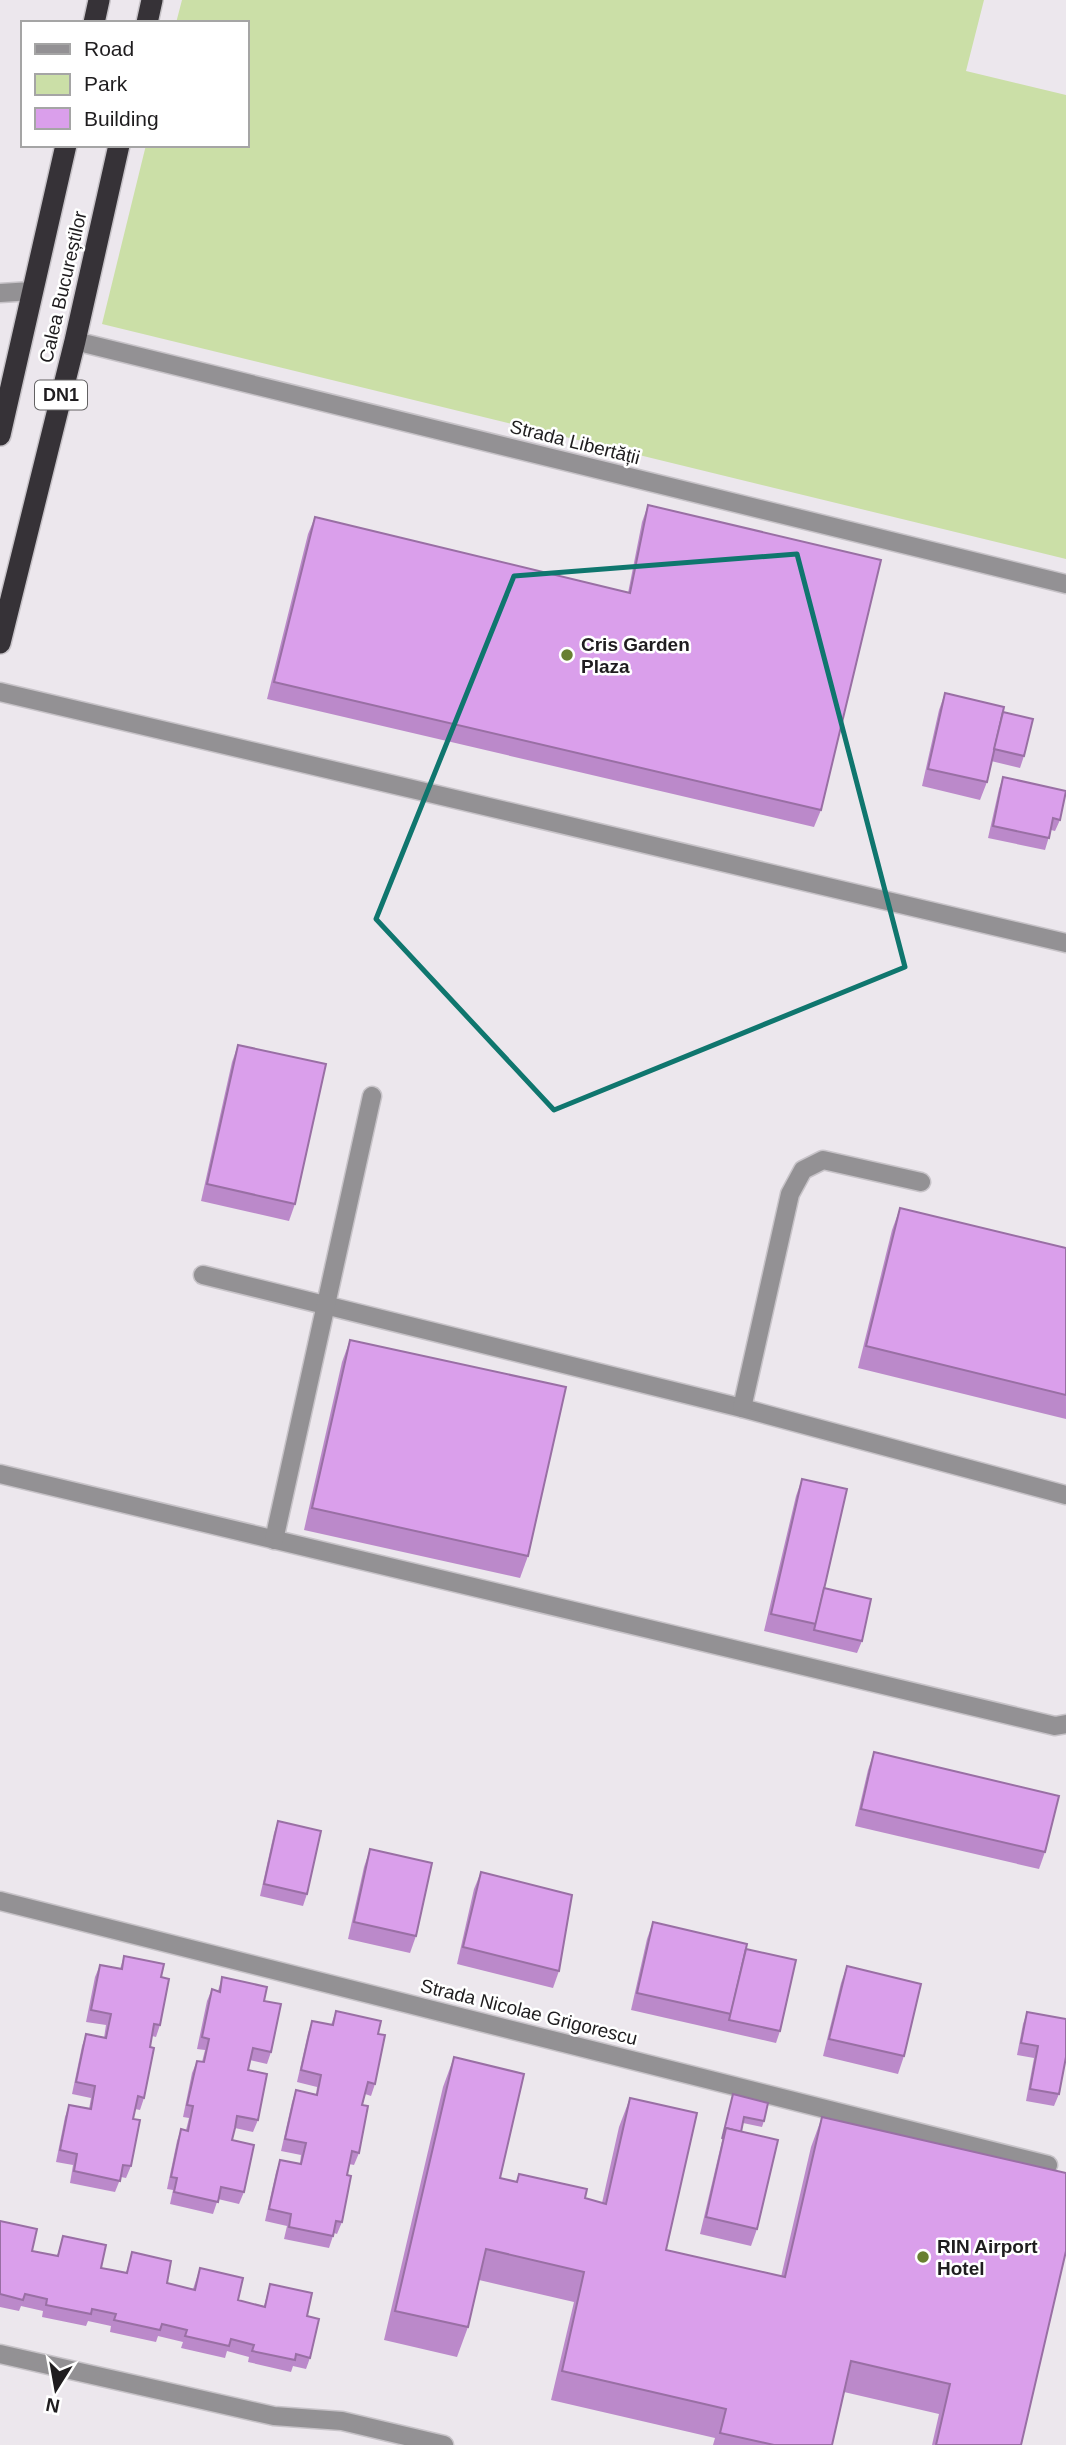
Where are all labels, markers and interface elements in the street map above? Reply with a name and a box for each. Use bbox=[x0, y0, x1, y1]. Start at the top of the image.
legend bbox=[21, 21, 248, 147]
text: Road bbox=[84, 37, 134, 60]
text: Park bbox=[84, 72, 128, 95]
text: Building bbox=[84, 107, 159, 130]
street label: Calea Bucureștilor bbox=[35, 208, 91, 365]
road number: DN1 bbox=[35, 380, 87, 410]
street label: Strada Libertății bbox=[508, 416, 642, 468]
place label: Cris Garden Plaza bbox=[581, 634, 690, 677]
marker: Cris Garden Plaza bbox=[559, 647, 575, 663]
street label: Strada Nicolae Grigorescu bbox=[418, 1975, 640, 2049]
place label: RIN Airport Hotel bbox=[937, 2236, 1038, 2279]
marker: RIN Airport Hotel bbox=[915, 2249, 931, 2265]
north arrow bbox=[21, 2354, 91, 2424]
text: N bbox=[44, 2394, 62, 2417]

